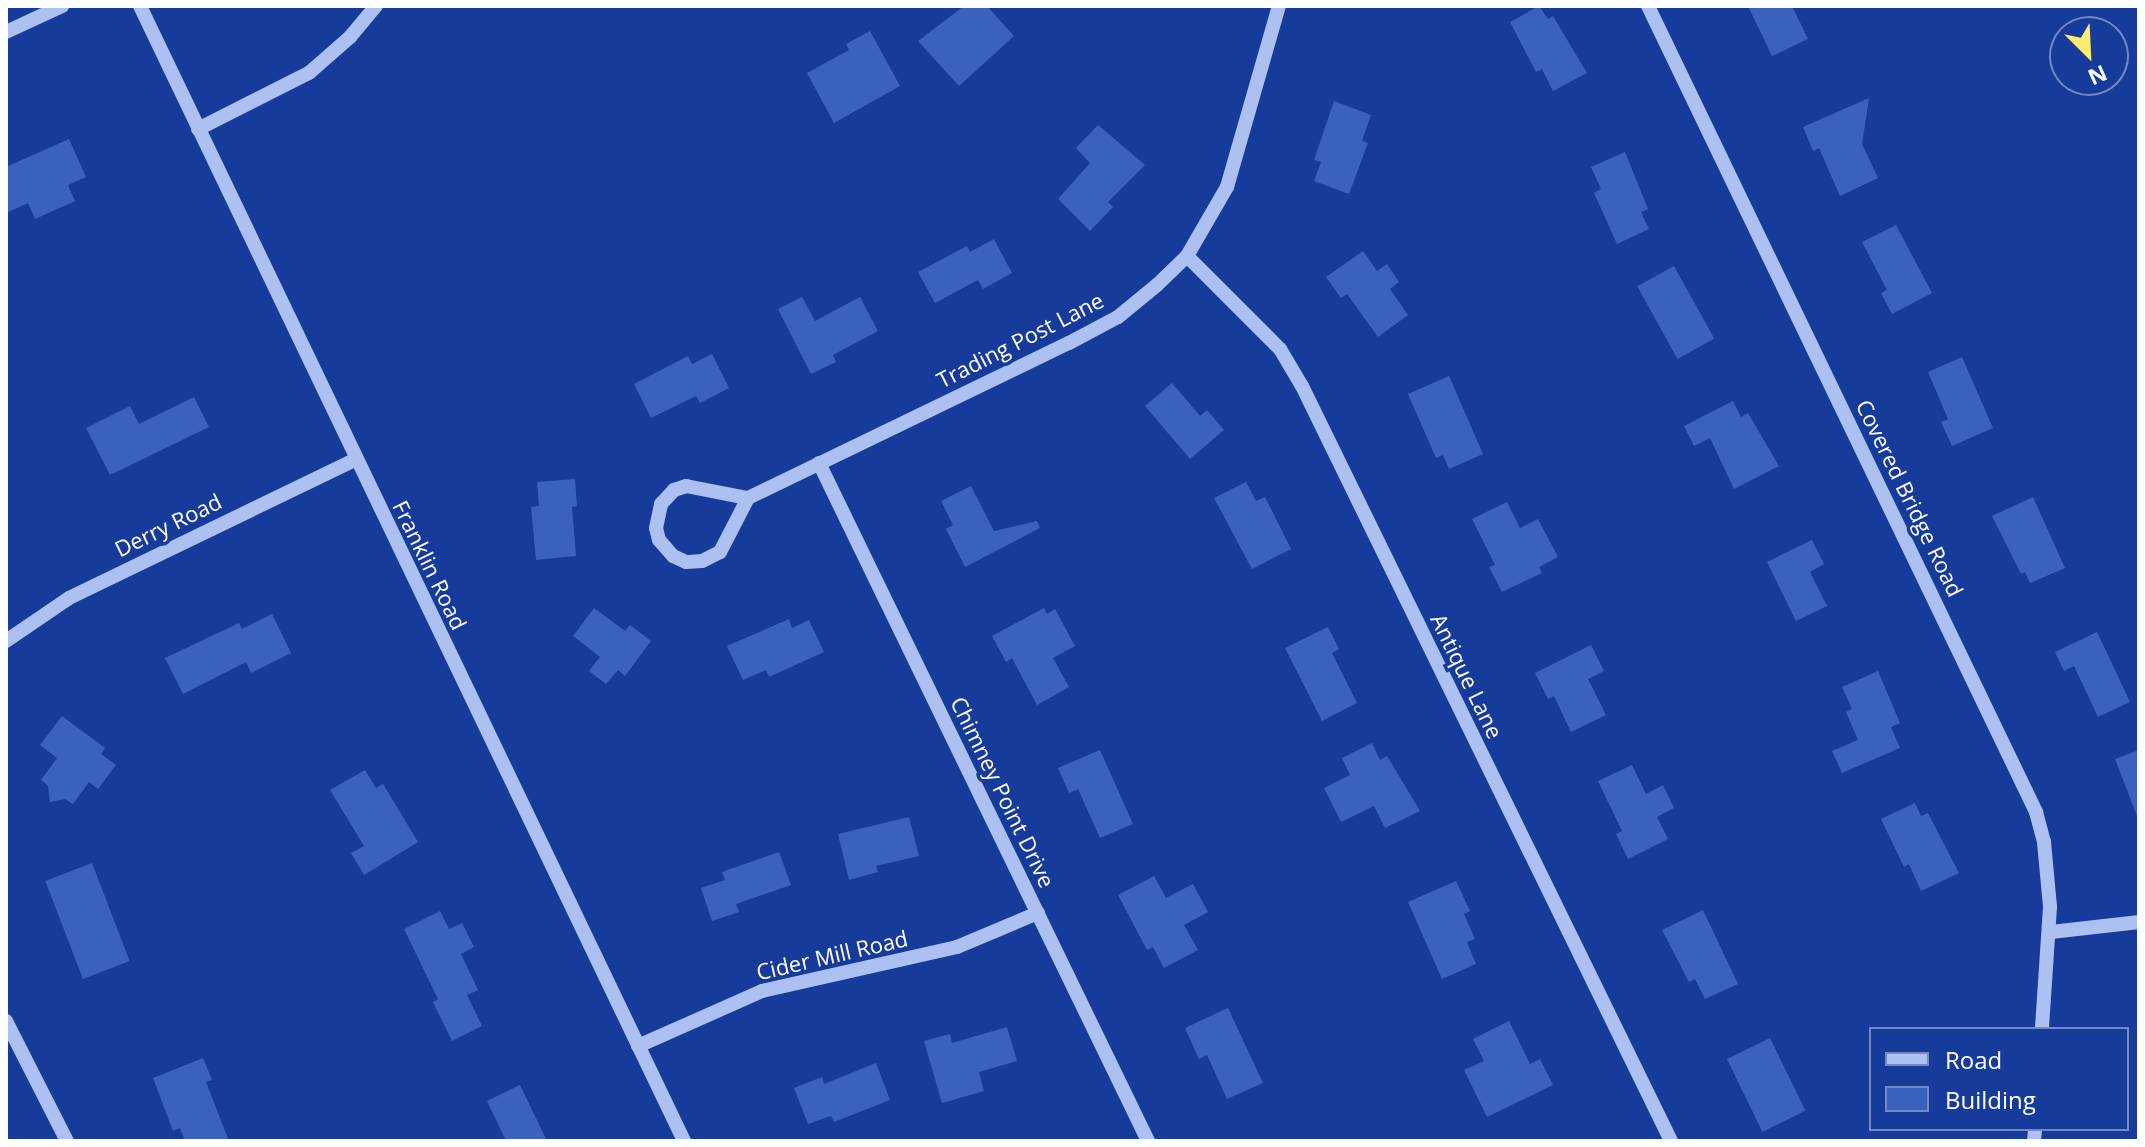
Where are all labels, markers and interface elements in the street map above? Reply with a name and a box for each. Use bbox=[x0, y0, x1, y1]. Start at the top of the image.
north arrow bbox=[2049, 16, 2129, 96]
text: N bbox=[2084, 59, 2112, 93]
street label: Trading Post Lane bbox=[932, 287, 1108, 393]
street label: Covered Bridge Road bbox=[1851, 395, 1969, 601]
street label: Derry Road bbox=[110, 488, 226, 562]
street label: Franklin Road bbox=[387, 496, 473, 634]
street label: Antique Lane bbox=[1425, 609, 1509, 743]
street label: Chimney Point Drive bbox=[945, 692, 1061, 892]
street label: Cider Mill Road bbox=[754, 925, 910, 985]
legend bbox=[1869, 1027, 2129, 1131]
text: Road bbox=[1945, 1043, 2002, 1076]
text: Building bbox=[1945, 1083, 2036, 1116]

